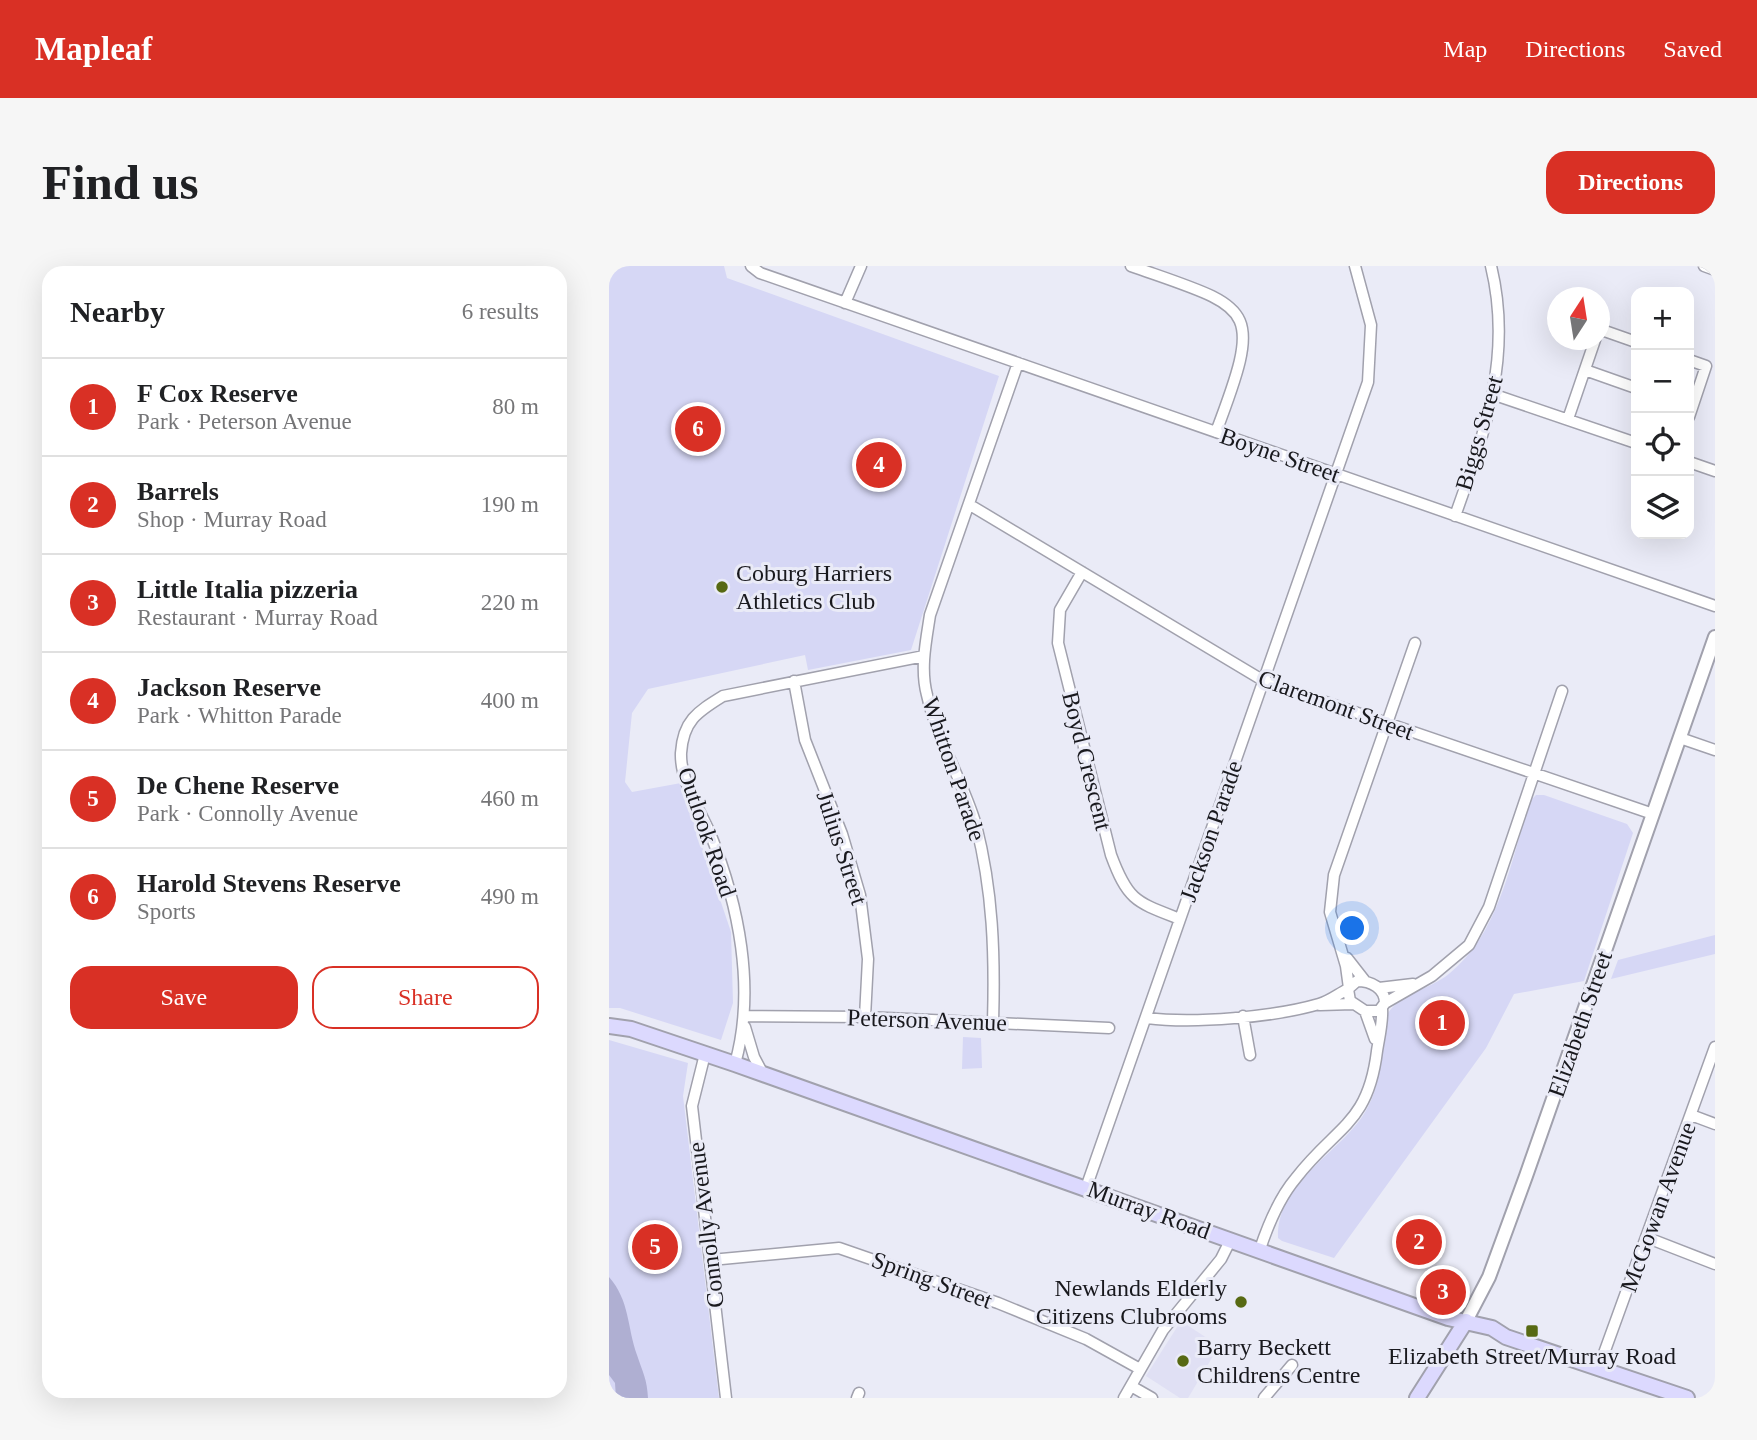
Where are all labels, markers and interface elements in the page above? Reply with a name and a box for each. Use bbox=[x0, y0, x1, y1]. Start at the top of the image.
text: Mapleaf bbox=[35, 31, 152, 67]
text: Map bbox=[1443, 36, 1487, 62]
text: Directions bbox=[1525, 36, 1625, 62]
text: Saved bbox=[1663, 36, 1722, 62]
button: Directions bbox=[1546, 151, 1715, 214]
text: Find us bbox=[42, 155, 199, 210]
north arrow bbox=[1547, 287, 1610, 350]
map controls bbox=[1631, 287, 1694, 539]
button: + bbox=[1631, 287, 1694, 350]
text: Nearby bbox=[70, 295, 165, 328]
text: 6 results bbox=[462, 299, 539, 324]
button: − bbox=[1631, 350, 1694, 413]
street label: Biggs Street bbox=[1450, 372, 1508, 493]
text: F Cox Reserve bbox=[137, 379, 298, 408]
text: 1 bbox=[87, 394, 99, 419]
text: 80 m bbox=[492, 394, 539, 419]
pin: 6 bbox=[675, 403, 721, 455]
text: Park · Peterson Avenue bbox=[137, 409, 352, 434]
button: locate bbox=[1631, 413, 1694, 476]
street label: Boyne Street bbox=[1217, 422, 1343, 488]
pin: 4 bbox=[856, 439, 902, 491]
button: layers bbox=[1631, 476, 1694, 539]
text: Barrels bbox=[137, 477, 219, 506]
text: 2 bbox=[87, 492, 99, 517]
text: 190 m bbox=[481, 492, 539, 517]
text: Shop · Murray Road bbox=[137, 507, 327, 532]
place label: Coburg Harriers Athletics Club bbox=[736, 560, 892, 614]
text: Little Italia pizzeria bbox=[137, 575, 358, 604]
marker: Coburg Harriers Athletics Club bbox=[714, 579, 730, 595]
text: 3 bbox=[87, 590, 99, 615]
text: 220 m bbox=[481, 590, 539, 615]
text: Restaurant · Murray Road bbox=[137, 605, 378, 630]
street label: Claremont Street bbox=[1255, 665, 1417, 745]
text: Jackson Reserve bbox=[137, 673, 321, 702]
text: 4 bbox=[87, 688, 99, 713]
text: 400 m bbox=[481, 688, 539, 713]
street label: Boyd Crescent bbox=[1057, 689, 1117, 833]
street label: Whitton Parade bbox=[917, 694, 991, 844]
text: Park · Whitton Parade bbox=[137, 703, 342, 728]
street label: Jackson Parade bbox=[1175, 757, 1247, 905]
street label: Outlook Road bbox=[673, 764, 741, 900]
text: De Chene Reserve bbox=[137, 771, 339, 800]
text: 5 bbox=[87, 786, 99, 811]
text: 460 m bbox=[481, 786, 539, 811]
street label: Julius Street bbox=[811, 788, 873, 908]
text: Park · Connolly Avenue bbox=[137, 801, 358, 826]
text: Harold Stevens Reserve bbox=[137, 869, 401, 898]
text: 6 bbox=[87, 884, 99, 909]
text: 490 m bbox=[481, 884, 539, 909]
text: Sports bbox=[137, 899, 196, 924]
your location bbox=[1335, 911, 1369, 945]
street label: Elizabeth Street bbox=[1543, 947, 1617, 1100]
button: Save bbox=[70, 966, 298, 1029]
button: Share bbox=[312, 966, 539, 1029]
pin: 1 bbox=[1419, 997, 1465, 1049]
street label: Peterson Avenue bbox=[847, 1004, 1007, 1036]
street label: McGowan Avenue bbox=[1615, 1119, 1701, 1295]
street label: Connolly Avenue bbox=[683, 1141, 729, 1309]
street label: Murray Road bbox=[1084, 1176, 1214, 1244]
pin: 2 bbox=[1396, 1216, 1442, 1268]
pin: 5 bbox=[632, 1221, 678, 1273]
street label: Spring Street bbox=[868, 1246, 996, 1314]
pin: 3 bbox=[1420, 1266, 1466, 1318]
place label: Newlands Elderly Citizens Clubrooms bbox=[1036, 1275, 1227, 1329]
marker: Newlands Elderly Citizens Clubrooms bbox=[1233, 1294, 1249, 1310]
marker: Elizabeth Street/Murray Road bbox=[1524, 1323, 1540, 1339]
place label: Barry Beckett Childrens Centre bbox=[1197, 1334, 1360, 1388]
place label: Elizabeth Street/Murray Road bbox=[1388, 1343, 1676, 1369]
marker: Barry Beckett Childrens Centre bbox=[1175, 1353, 1191, 1369]

